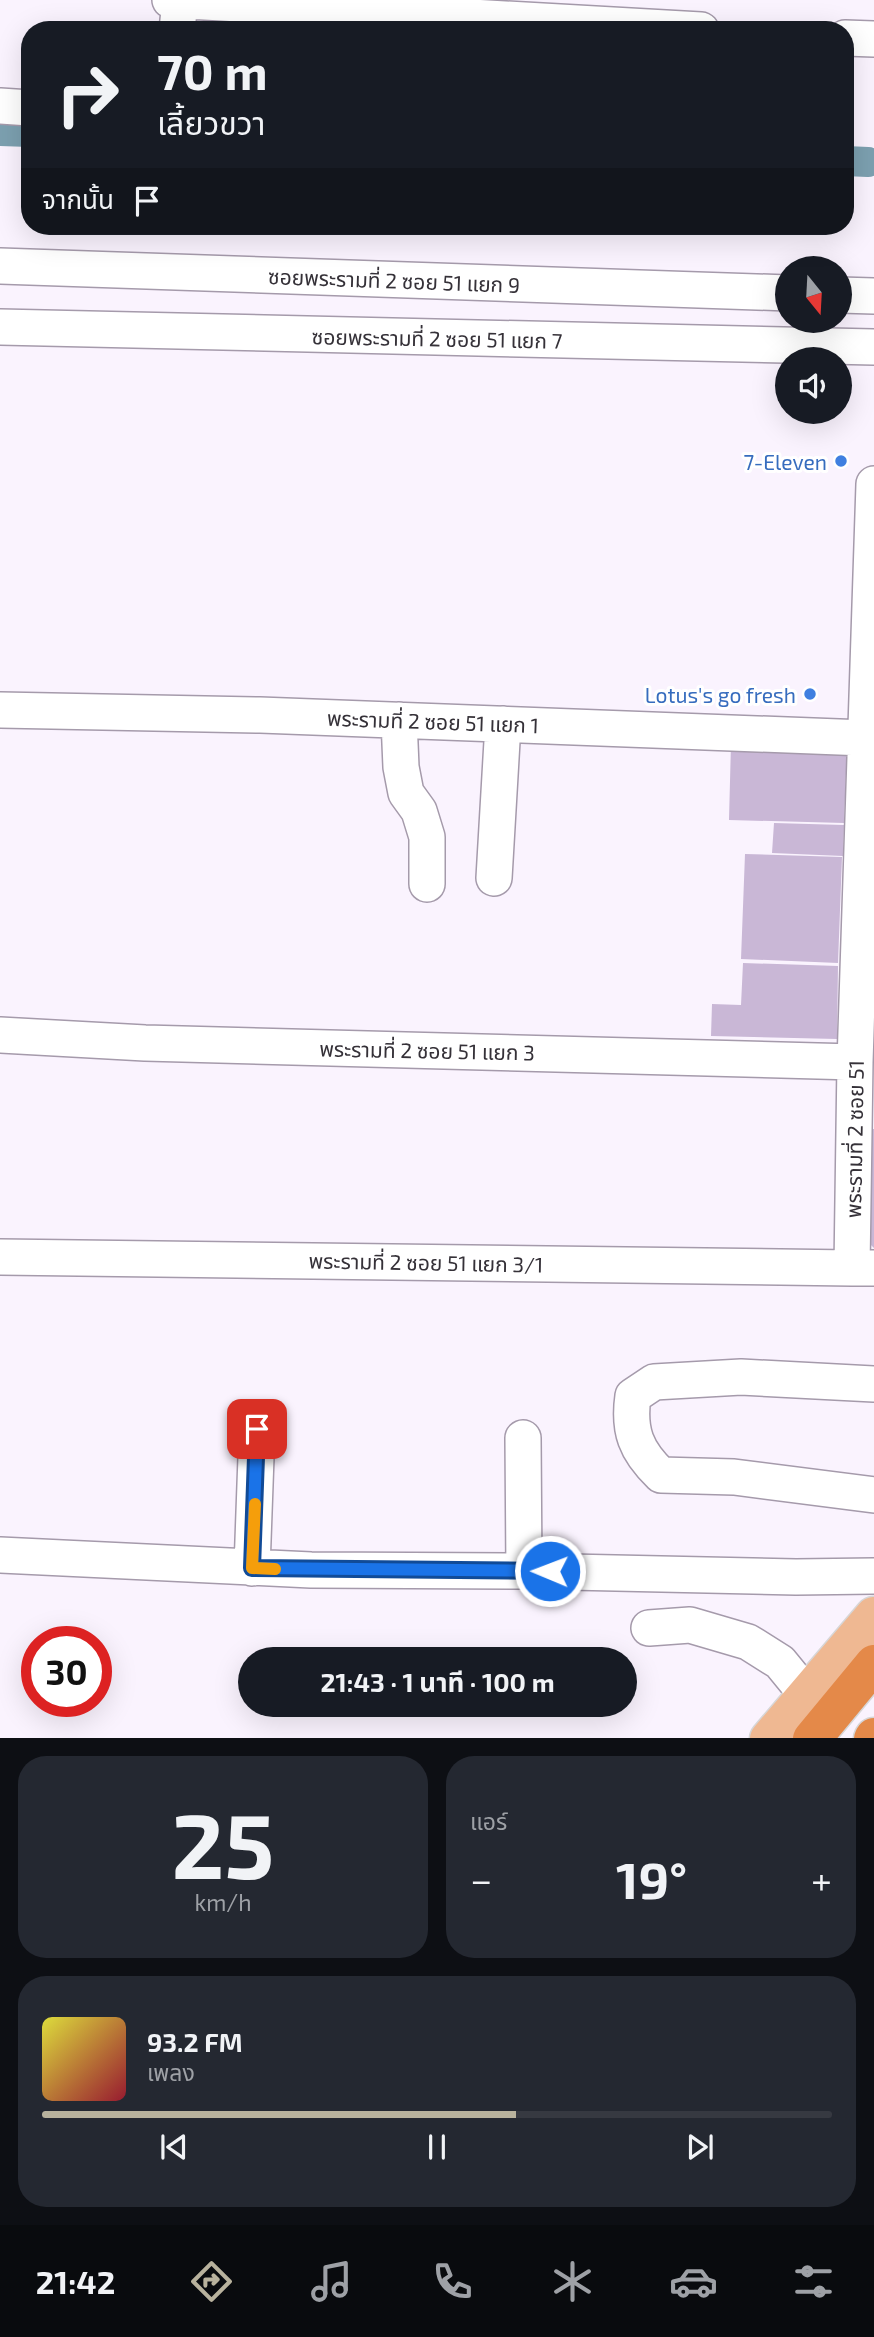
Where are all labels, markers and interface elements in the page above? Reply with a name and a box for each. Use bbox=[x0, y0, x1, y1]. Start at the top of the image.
text: 70 m bbox=[157, 41, 268, 100]
icon: right bbox=[42, 49, 133, 140]
text: เลี้ยวขวา bbox=[157, 103, 265, 141]
icon: arrive bbox=[128, 182, 166, 220]
text: จากนั้น bbox=[42, 183, 114, 214]
north arrow bbox=[775, 256, 852, 332]
map controls bbox=[775, 256, 852, 424]
street label: ซอยพระรามที่ 2 ซอย 51 แยก 9 bbox=[268, 262, 520, 297]
street label: ซอยพระรามที่ 2 ซอย 51 แยก 7 bbox=[311, 322, 563, 353]
button: sound bbox=[775, 347, 852, 424]
place label: 7-Eleven bbox=[744, 449, 827, 474]
marker: 7-Eleven bbox=[833, 453, 849, 469]
place label: Lotus's go fresh bbox=[645, 682, 796, 707]
marker: Lotus's go fresh bbox=[802, 686, 818, 702]
street label: พระรามที่ 2 ซอย 51 แยก 1 bbox=[327, 704, 539, 737]
street label: พระรามที่ 2 ซอย 51 แยก 3 bbox=[319, 1035, 535, 1064]
street label: พระรามที่ 2 ซอย 51 bbox=[839, 1060, 868, 1218]
street label: พระรามที่ 2 ซอย 51 แยก 3/1 bbox=[308, 1246, 544, 1277]
pin bbox=[227, 1399, 287, 1459]
icon: arrive bbox=[238, 1410, 276, 1448]
position arrow bbox=[513, 1534, 587, 1608]
speed limit sign: 30 bbox=[21, 1626, 112, 1717]
text: 21:43 · 1 นาที · 100 m bbox=[320, 1666, 555, 1697]
text: 25 bbox=[171, 1788, 275, 1897]
text: แอร์ bbox=[470, 1807, 507, 1835]
text: 19° bbox=[616, 1847, 687, 1909]
text: − bbox=[470, 1856, 492, 1902]
text: + bbox=[811, 1856, 832, 1902]
text: km/h bbox=[194, 1888, 252, 1916]
text: 93.2 FM bbox=[147, 2026, 242, 2057]
text: เพลง bbox=[147, 2058, 195, 2086]
icon: previous bbox=[155, 2128, 193, 2166]
icon: pause bbox=[418, 2128, 456, 2166]
icon: next bbox=[681, 2128, 719, 2166]
icon: directions bbox=[187, 2257, 236, 2306]
icon: music bbox=[307, 2257, 356, 2306]
icon: phone bbox=[428, 2257, 477, 2306]
icon: climate bbox=[548, 2257, 597, 2306]
icon: car bbox=[669, 2257, 718, 2306]
icon: filters bbox=[789, 2257, 838, 2306]
text: 21:42 bbox=[36, 2262, 115, 2300]

